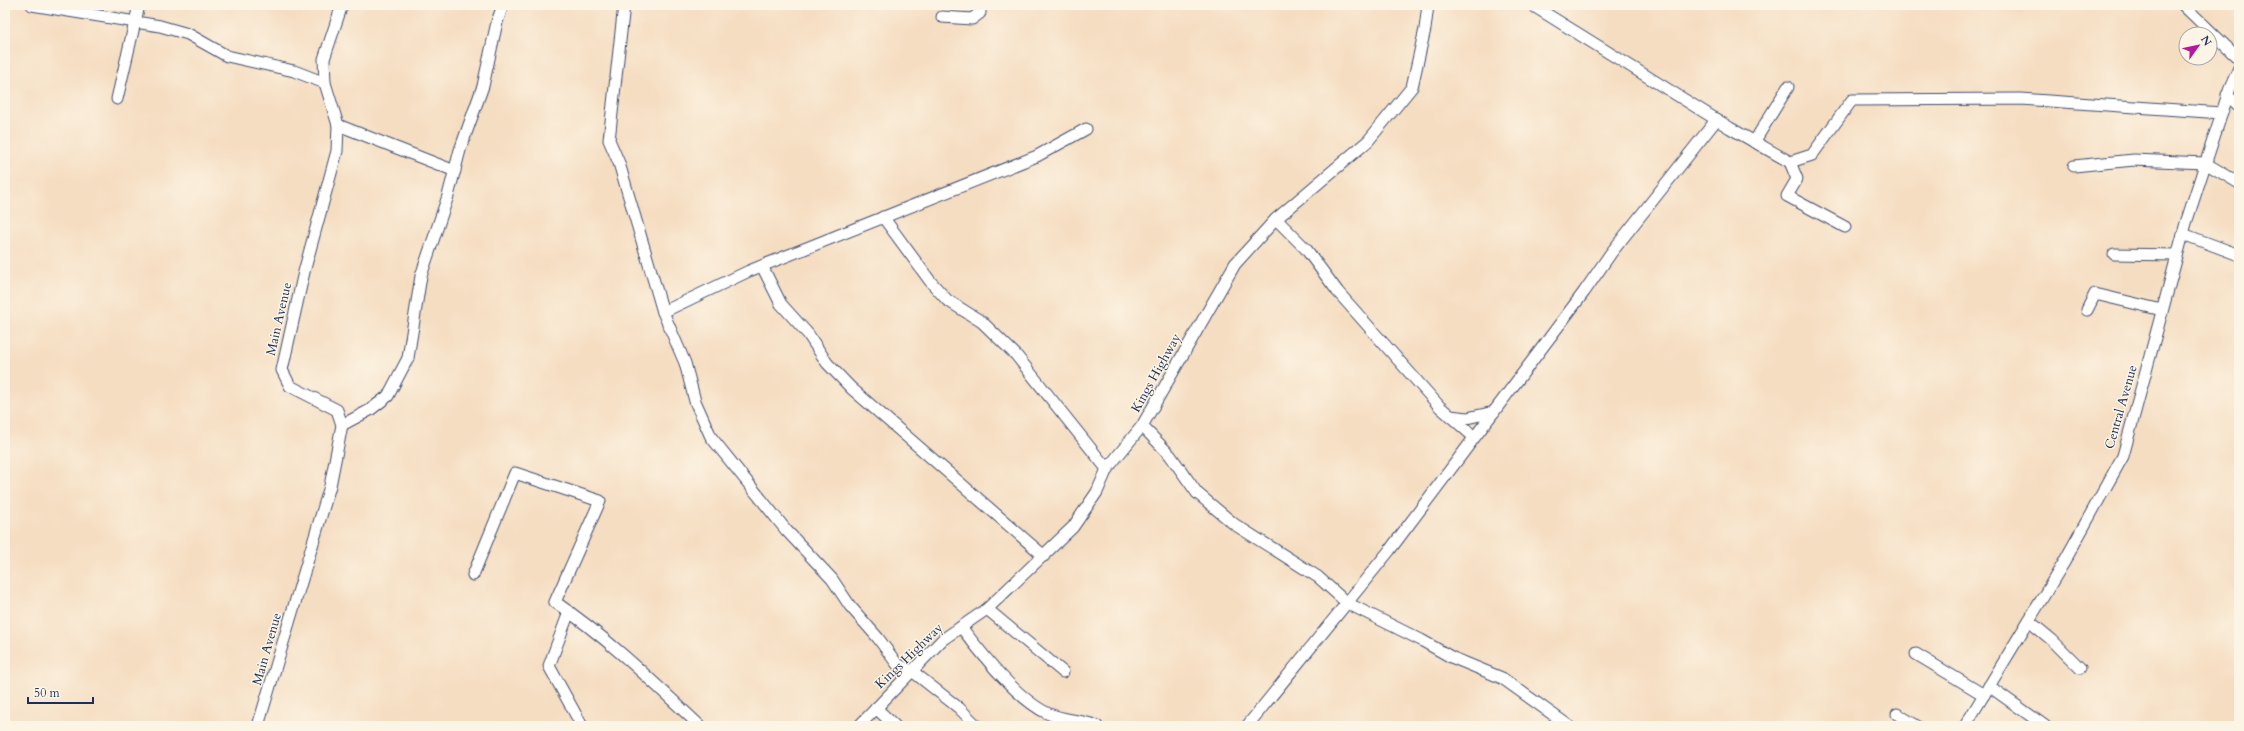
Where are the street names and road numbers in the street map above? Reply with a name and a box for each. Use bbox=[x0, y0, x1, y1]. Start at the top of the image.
street label: Main Avenue bbox=[262, 281, 296, 357]
street label: Kings Highway bbox=[1127, 330, 1185, 416]
street label: Central Avenue bbox=[2100, 363, 2142, 451]
street label: Main Avenue bbox=[248, 611, 286, 687]
street label: Kings Highway bbox=[871, 619, 947, 693]

